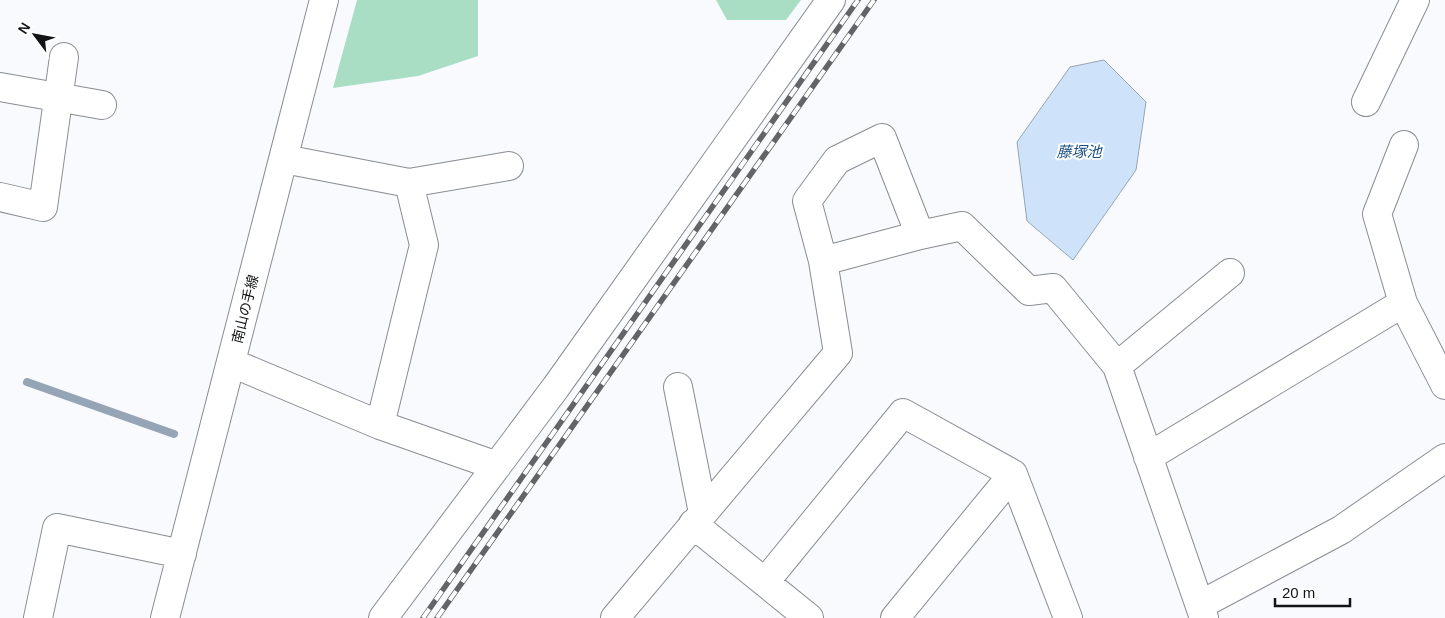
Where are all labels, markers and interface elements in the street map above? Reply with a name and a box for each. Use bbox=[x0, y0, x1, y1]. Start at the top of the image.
north arrow bbox=[10, 10, 60, 60]
text: N bbox=[15, 20, 33, 37]
water label: 藤塚池 bbox=[1056, 143, 1103, 160]
street label: 南山の手線 bbox=[229, 273, 261, 345]
scale bar bbox=[1275, 576, 1350, 608]
text: 20 m bbox=[1282, 584, 1315, 601]

